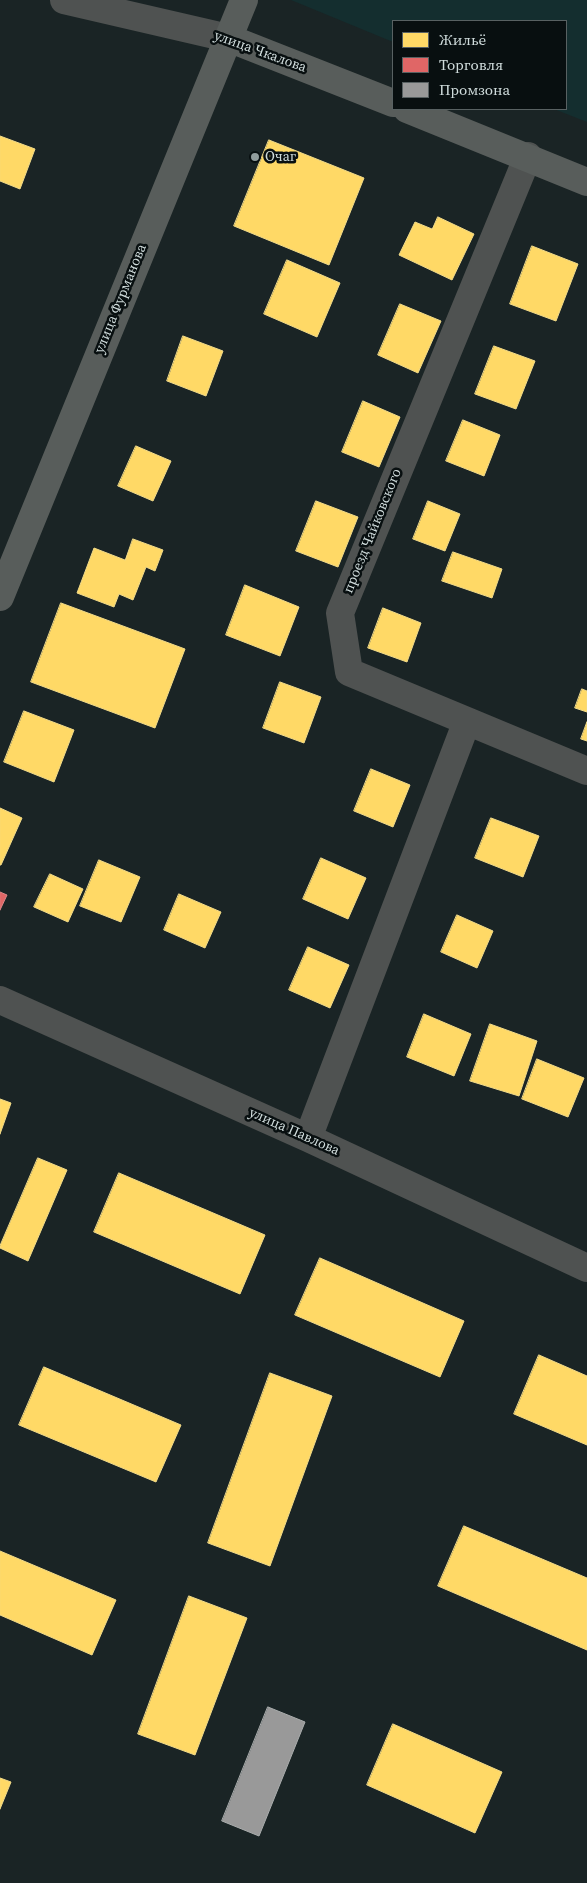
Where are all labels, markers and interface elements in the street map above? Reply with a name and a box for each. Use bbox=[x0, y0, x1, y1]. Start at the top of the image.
legend bbox=[392, 20, 567, 110]
street label: улица Чкалова bbox=[211, 27, 309, 77]
text: Жильё bbox=[439, 29, 486, 50]
text: Торговля bbox=[439, 54, 503, 75]
text: Промзона bbox=[439, 79, 510, 100]
place label: Очаг bbox=[265, 149, 296, 165]
marker: Очаг bbox=[249, 151, 261, 163]
street label: улица Фурманова bbox=[91, 242, 151, 356]
street label: проезд Чайковского bbox=[340, 466, 406, 596]
street label: улица Павлова bbox=[246, 1104, 342, 1160]

